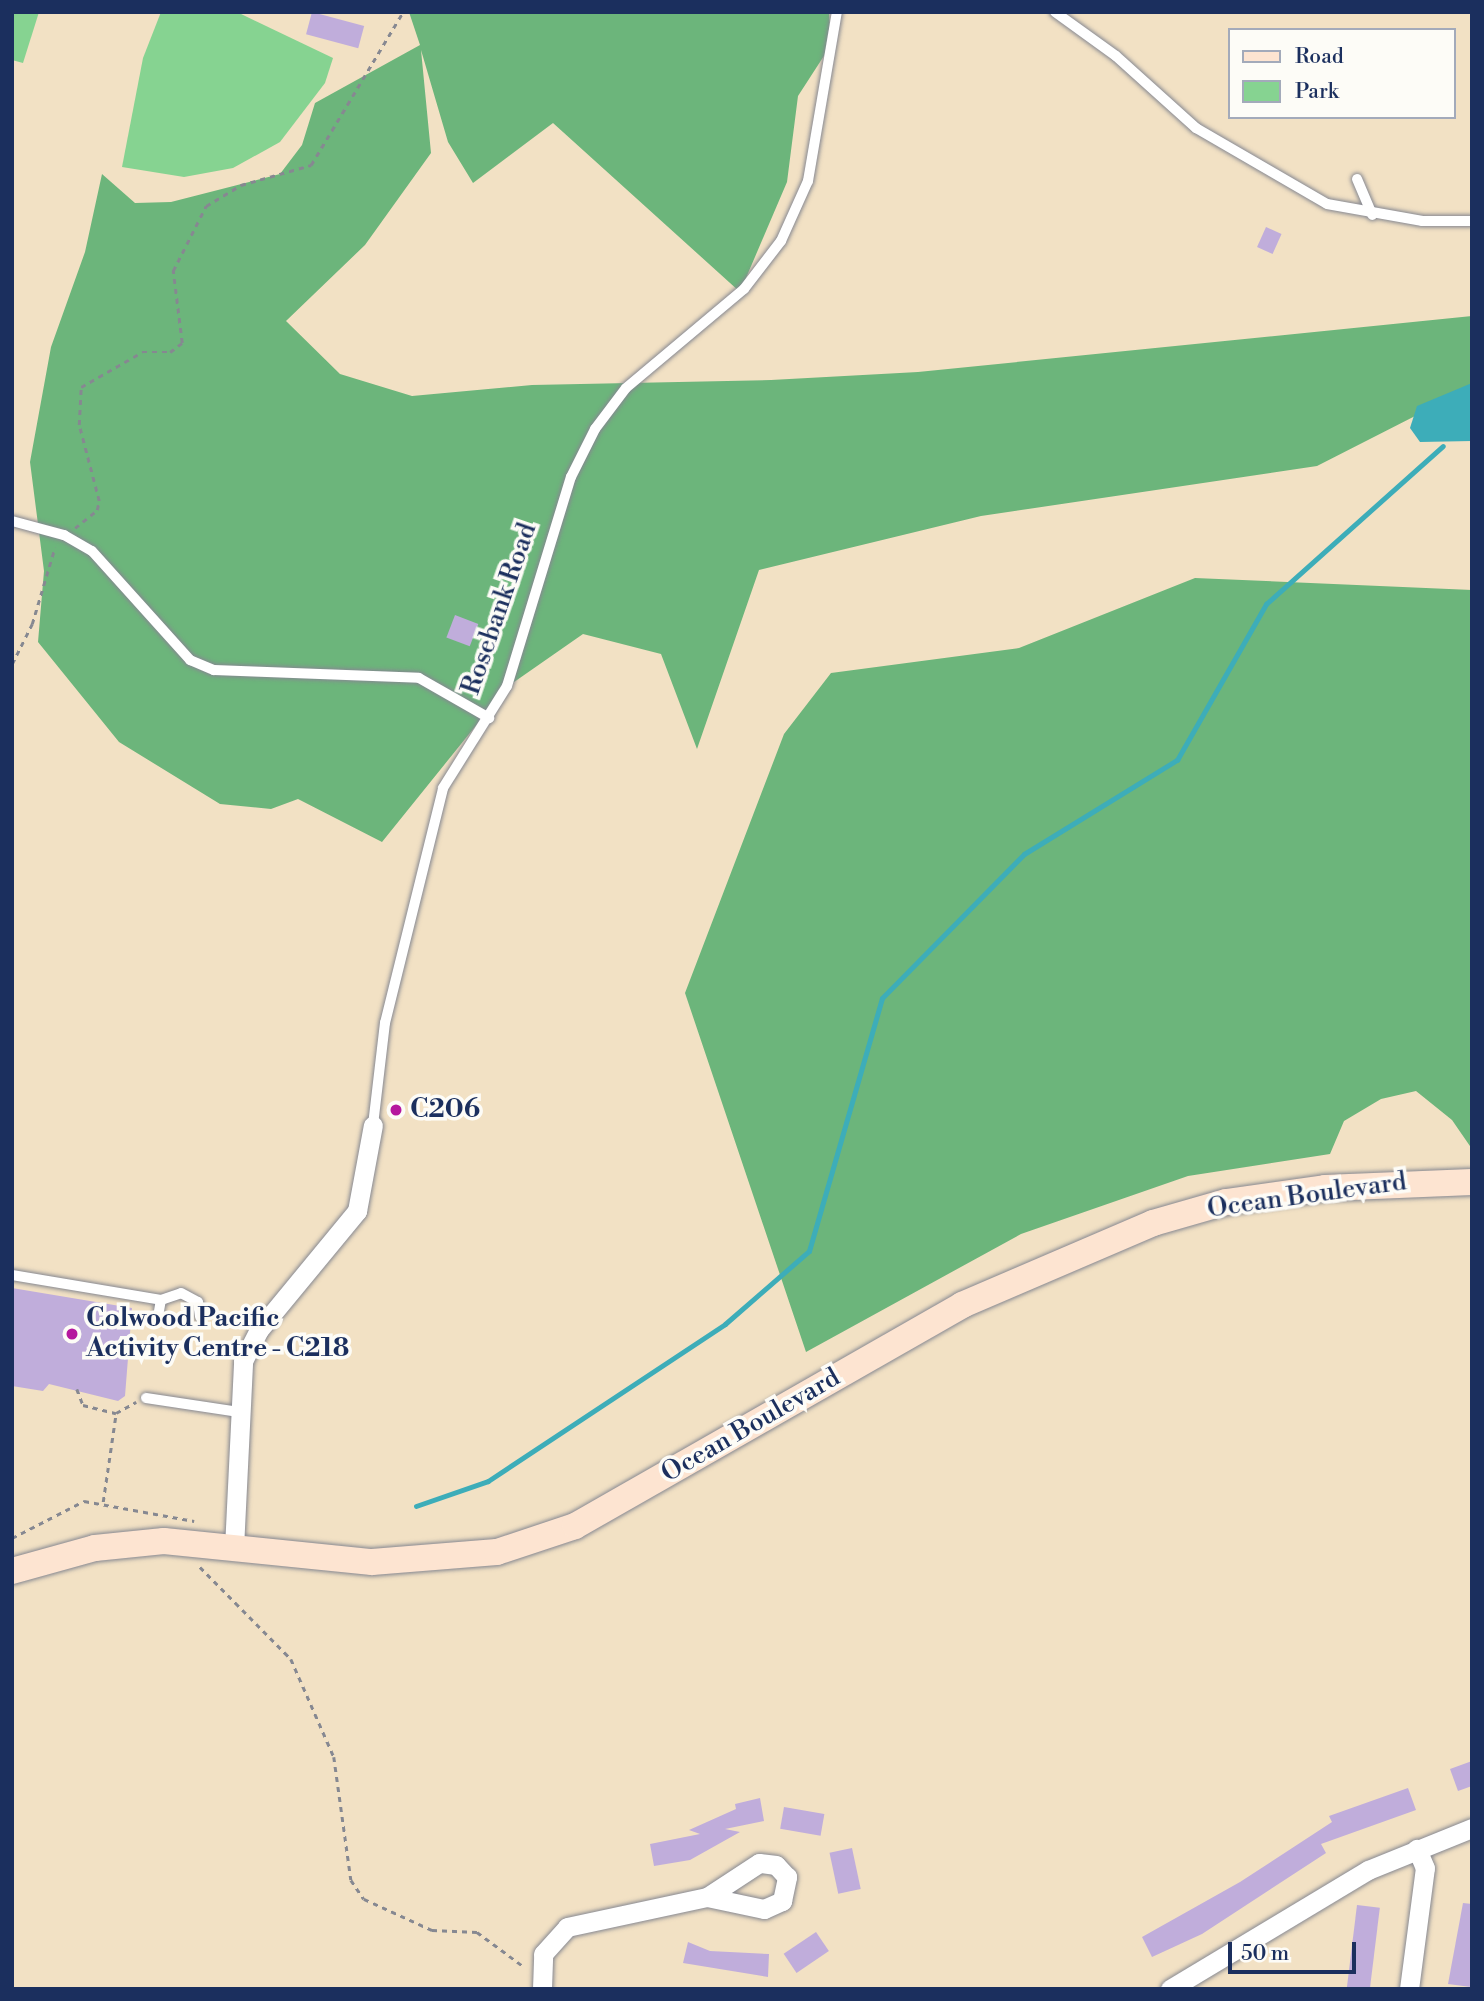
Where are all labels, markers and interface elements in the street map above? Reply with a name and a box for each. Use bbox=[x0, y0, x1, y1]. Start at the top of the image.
legend bbox=[1228, 28, 1456, 119]
text: Road bbox=[1295, 44, 1344, 70]
text: Park bbox=[1295, 79, 1339, 105]
street label: Rosebank Road bbox=[456, 519, 544, 699]
place label: C206 bbox=[410, 1094, 480, 1126]
marker: C206 bbox=[388, 1102, 404, 1118]
street label: Ocean Boulevard bbox=[1205, 1167, 1409, 1225]
place label: Colwood Pacific Activity Centre - C218 bbox=[86, 1303, 349, 1364]
marker: Colwood Pacific Activity Centre - C218 bbox=[64, 1326, 80, 1342]
street label: Ocean Boulevard bbox=[656, 1362, 846, 1490]
scale bar bbox=[1232, 1927, 1360, 1971]
text: 50 m bbox=[1241, 1941, 1289, 1967]

